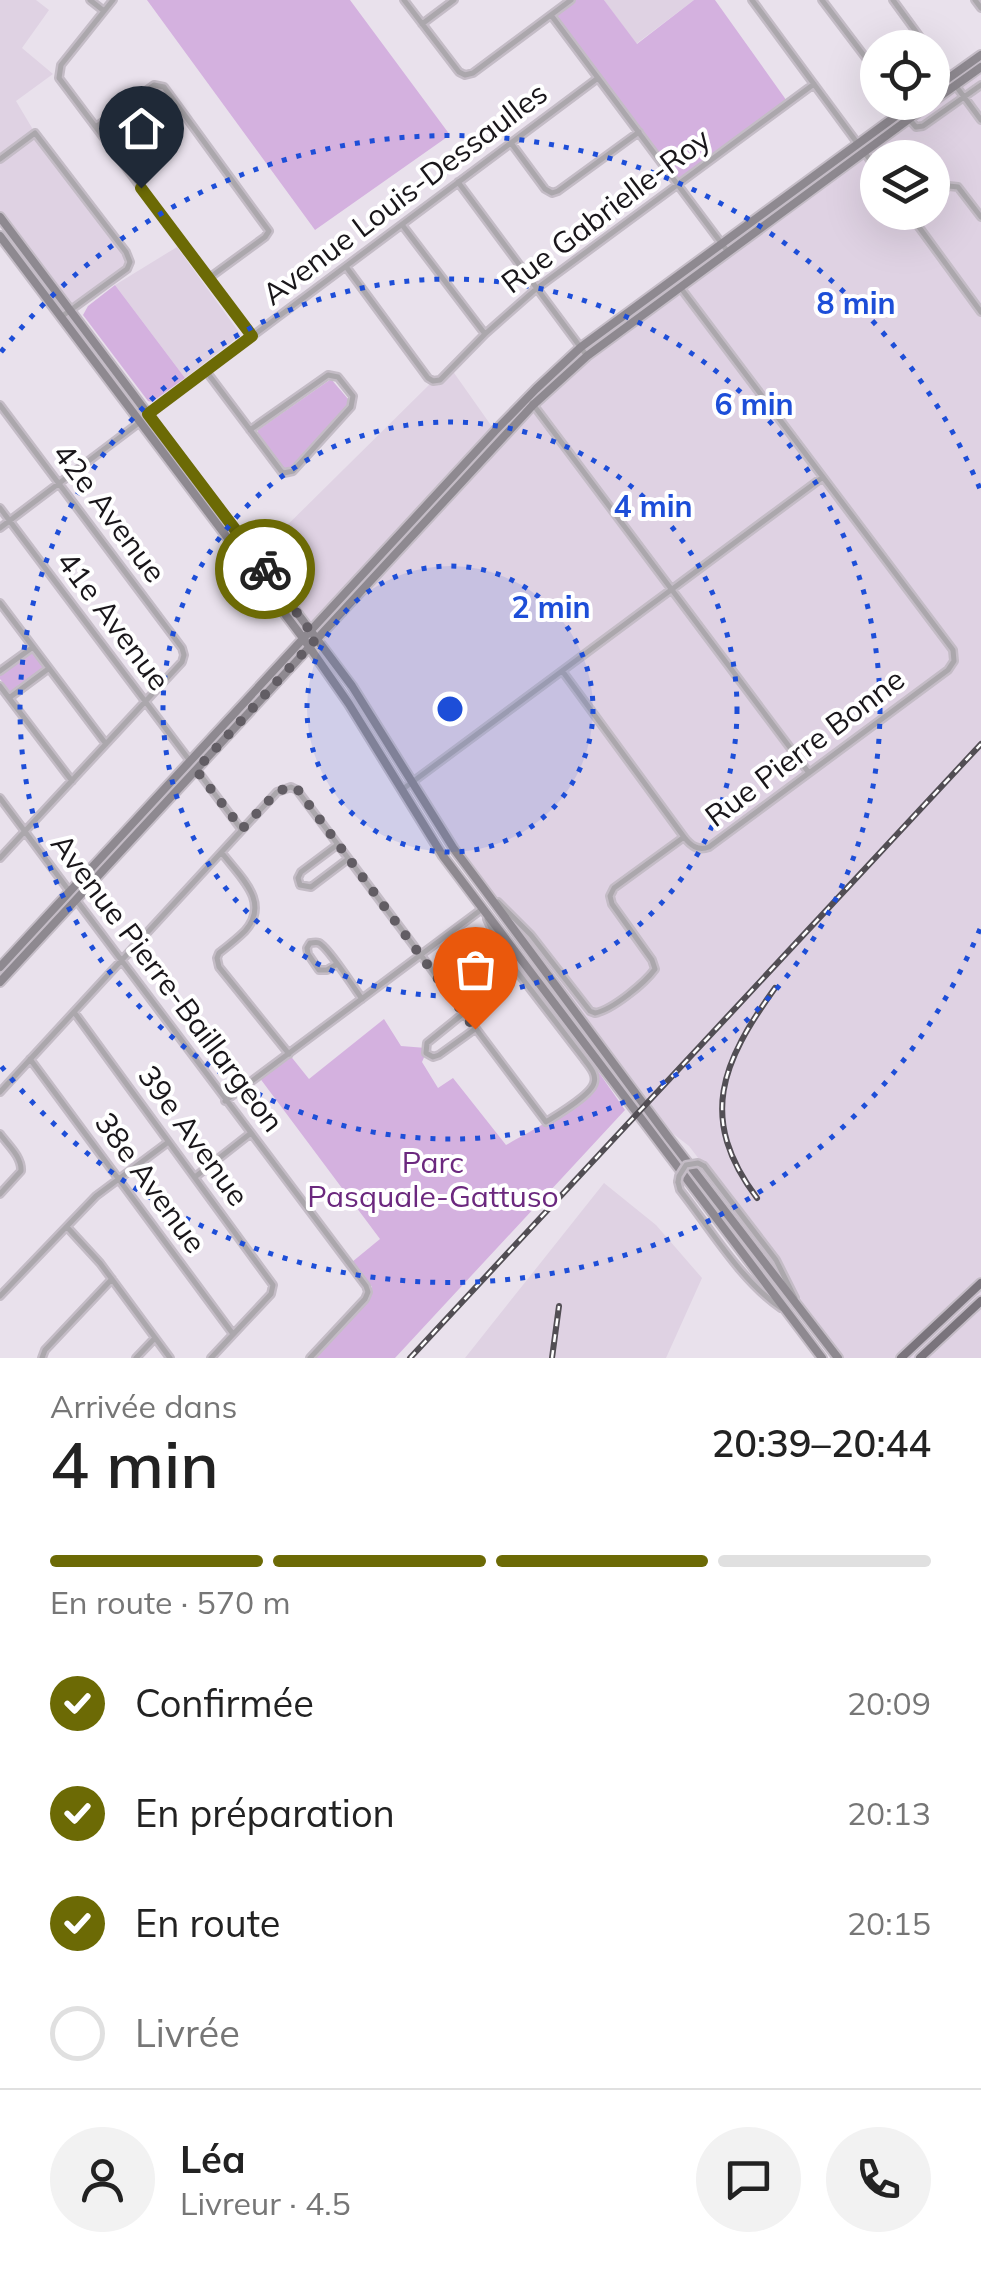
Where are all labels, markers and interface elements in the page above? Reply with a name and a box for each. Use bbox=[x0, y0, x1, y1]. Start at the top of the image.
map controls bbox=[860, 30, 950, 230]
button: locate bbox=[860, 30, 950, 120]
street label: Avenue Louis-Dessaulles bbox=[254, 74, 554, 313]
pin bbox=[99, 86, 184, 189]
icon: home bbox=[114, 101, 169, 156]
street label: Rue Gabrielle-Roy bbox=[494, 119, 717, 301]
button: layers bbox=[860, 140, 950, 230]
text: 8 min bbox=[816, 284, 896, 322]
text: 6 min bbox=[714, 385, 794, 423]
street label: 42e Avenue bbox=[45, 435, 175, 590]
text: 4 min bbox=[613, 487, 693, 525]
courier bbox=[215, 519, 315, 619]
icon: bike bbox=[238, 542, 293, 597]
street label: 41e Avenue bbox=[49, 543, 179, 698]
text: 2 min bbox=[511, 588, 591, 626]
street label: Rue Pierre Bonne bbox=[697, 660, 912, 835]
centre of rings bbox=[432, 691, 468, 727]
street label: Avenue Pierre-Baillargeon bbox=[43, 826, 293, 1139]
pin bbox=[433, 927, 518, 1030]
icon: bag bbox=[448, 942, 503, 997]
street label: 39e Avenue bbox=[130, 1058, 258, 1213]
street label: 38e Avenue bbox=[87, 1105, 215, 1260]
park label: Parc Pasquale-Gattuso bbox=[307, 1143, 559, 1215]
text: Arrivée dans bbox=[50, 1386, 237, 1426]
text: 20:39–20:44 bbox=[711, 1419, 931, 1467]
text: 4 min bbox=[50, 1423, 219, 1504]
text: En route · 570 m bbox=[50, 1582, 291, 1622]
icon: check bbox=[50, 1676, 105, 1731]
text: Confirmée bbox=[135, 1679, 314, 1727]
text: 20:09 bbox=[847, 1683, 931, 1723]
icon: check bbox=[50, 1786, 105, 1841]
text: En préparation bbox=[135, 1789, 395, 1837]
text: 20:13 bbox=[847, 1793, 931, 1833]
icon: check bbox=[50, 1896, 105, 1951]
text: En route bbox=[135, 1899, 281, 1947]
text: 20:15 bbox=[847, 1903, 931, 1943]
text: Livrée bbox=[135, 2009, 240, 2057]
button: person bbox=[50, 2127, 155, 2232]
button: chat bbox=[696, 2127, 801, 2232]
button: phone bbox=[826, 2127, 931, 2232]
text: Léa bbox=[180, 2135, 245, 2183]
text: Livreur · 4.5 bbox=[180, 2183, 351, 2223]

